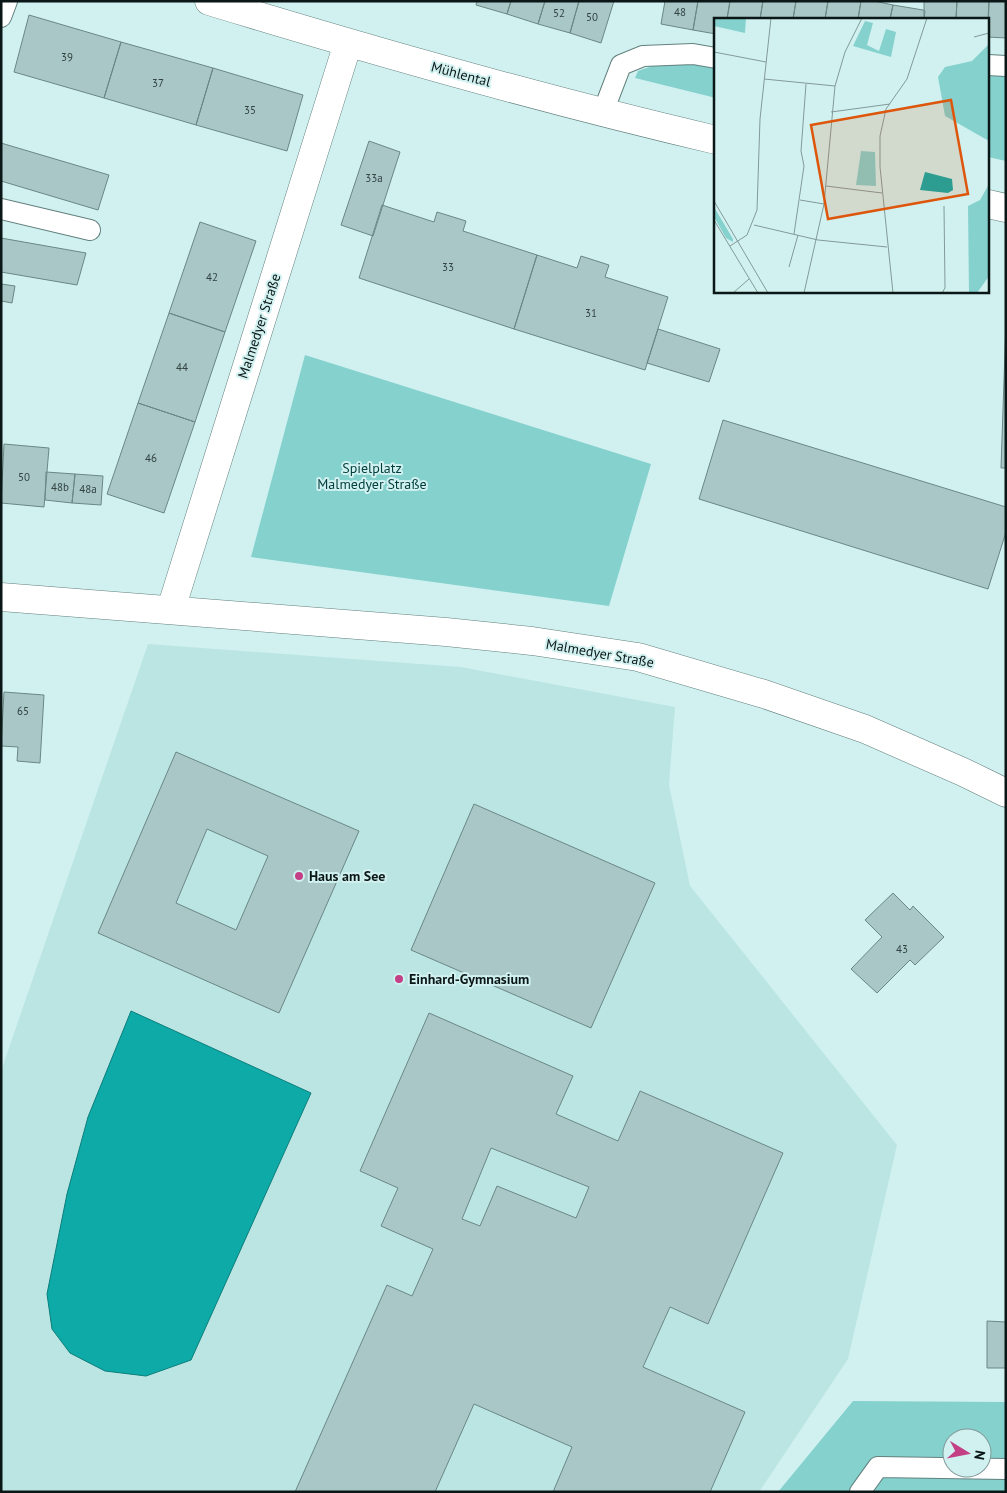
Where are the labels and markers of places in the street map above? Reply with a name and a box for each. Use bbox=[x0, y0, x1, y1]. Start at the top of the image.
place label: Haus am See bbox=[309, 867, 385, 885]
marker: Haus am See bbox=[293, 870, 305, 882]
place label: Einhard-Gymnasium bbox=[409, 970, 529, 988]
marker: Einhard-Gymnasium bbox=[393, 973, 405, 985]

